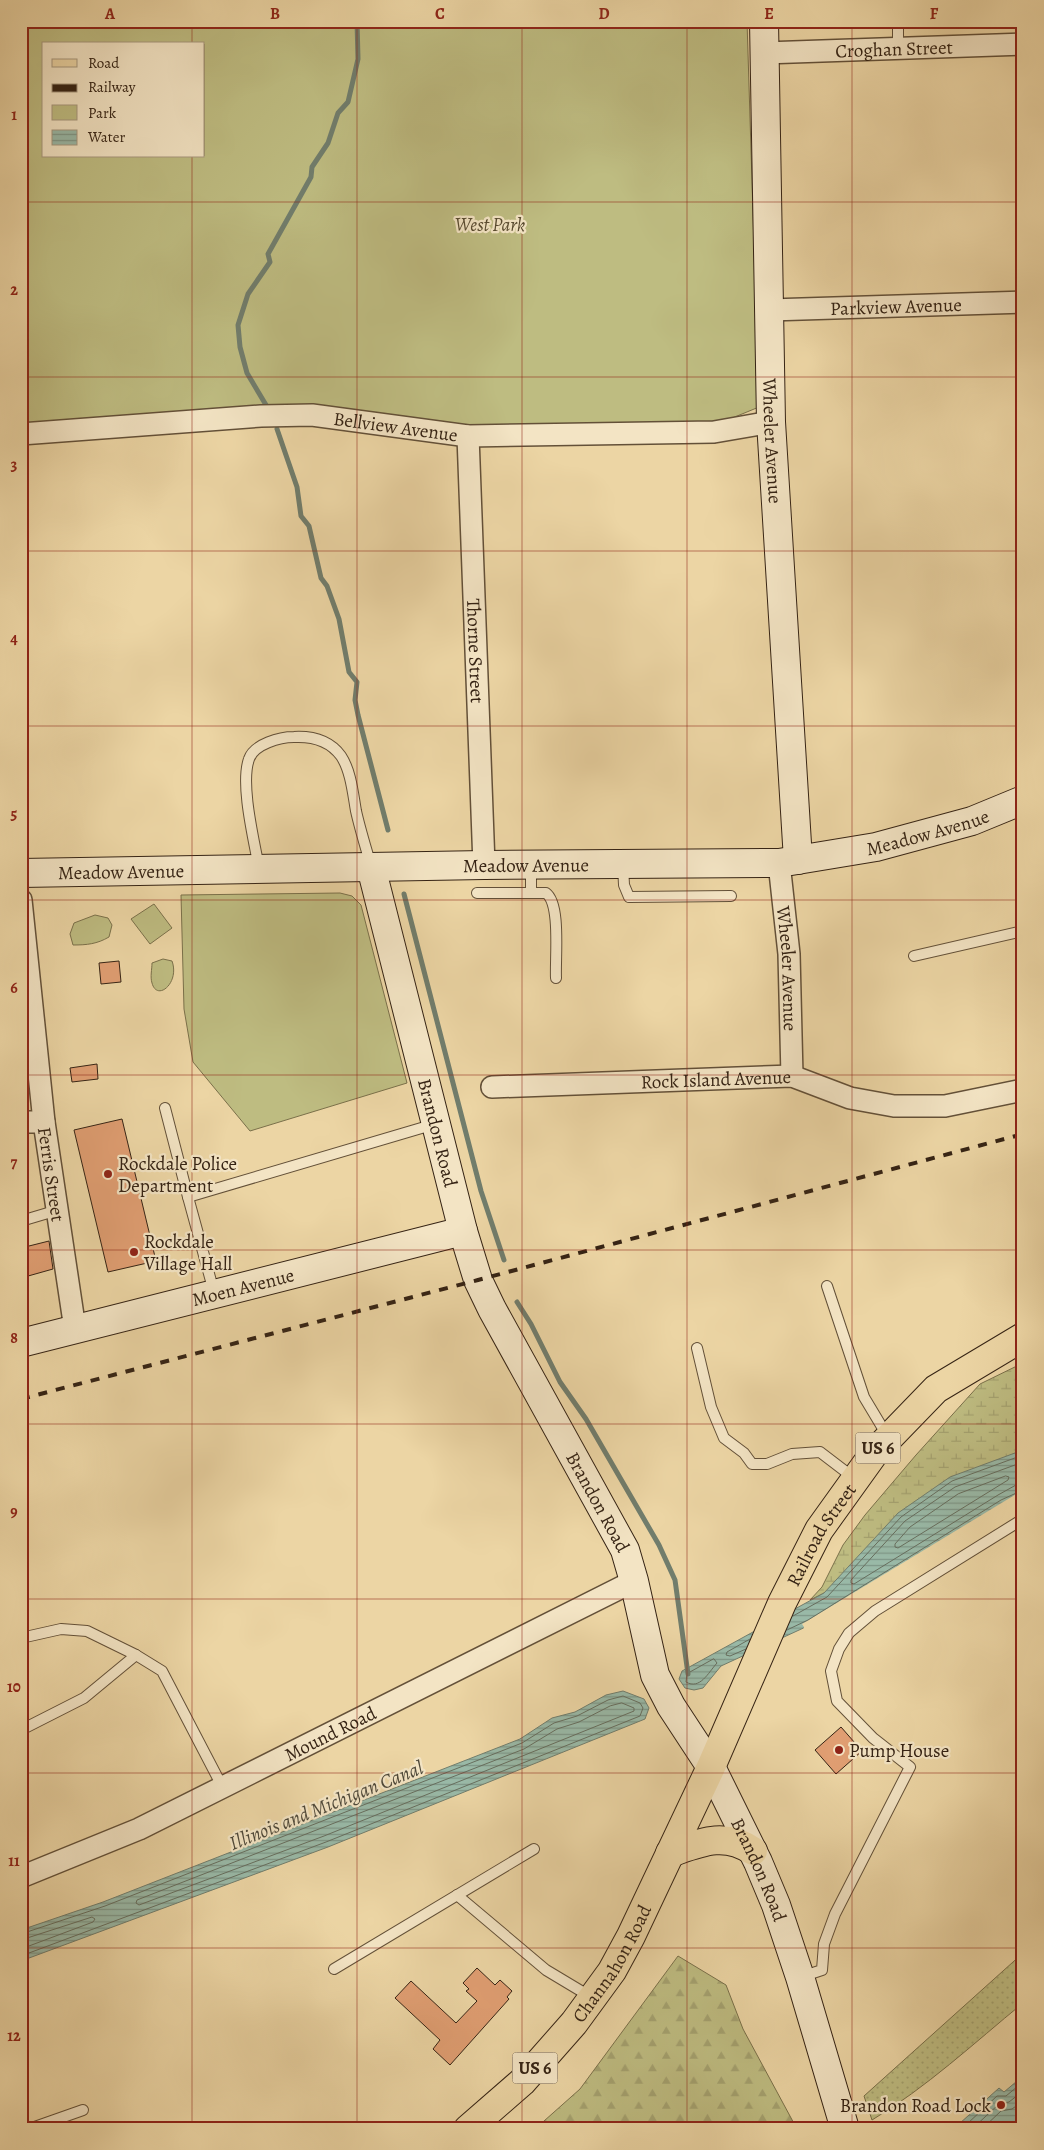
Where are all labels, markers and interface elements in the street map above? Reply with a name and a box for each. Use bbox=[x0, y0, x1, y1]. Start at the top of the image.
text: A bbox=[104, 3, 116, 25]
text: B bbox=[270, 3, 280, 25]
text: C bbox=[435, 3, 445, 25]
text: D bbox=[598, 3, 610, 25]
text: E bbox=[764, 3, 774, 25]
text: F bbox=[930, 3, 939, 25]
street label: Croghan Street bbox=[835, 34, 953, 65]
legend bbox=[42, 42, 205, 158]
text: Road bbox=[88, 53, 120, 73]
text: Railway bbox=[88, 77, 136, 97]
text: Park bbox=[88, 103, 117, 123]
text: 1 bbox=[11, 104, 17, 126]
text: Water bbox=[87, 127, 125, 147]
park label: West Park bbox=[455, 212, 525, 238]
text: 2 bbox=[10, 279, 18, 301]
street label: Parkview Avenue bbox=[830, 292, 962, 322]
street label: Wheeler Avenue bbox=[756, 377, 788, 504]
street label: Bellview Avenue bbox=[332, 406, 459, 448]
text: 3 bbox=[11, 454, 18, 476]
street label: Thorne Street bbox=[460, 598, 490, 704]
text: 4 bbox=[10, 628, 18, 650]
text: 5 bbox=[11, 803, 18, 825]
street label: Meadow Avenue bbox=[865, 803, 993, 862]
street label: Meadow Avenue bbox=[463, 852, 589, 879]
street label: Meadow Avenue bbox=[58, 858, 184, 886]
street label: Wheeler Avenue bbox=[770, 904, 803, 1032]
text: 6 bbox=[10, 977, 18, 999]
street label: Rock Island Avenue bbox=[640, 1064, 792, 1096]
street label: Brandon Road bbox=[411, 1076, 464, 1191]
street label: Ferris Street bbox=[31, 1125, 71, 1224]
place label: Rockdale Police Department bbox=[118, 1151, 237, 1199]
text: 7 bbox=[11, 1152, 18, 1174]
marker: Rockdale Police Department bbox=[102, 1168, 114, 1180]
place label: Rockdale Village Hall bbox=[143, 1229, 233, 1277]
marker: Rockdale Village Hall bbox=[128, 1246, 140, 1258]
street label: Moen Avenue bbox=[189, 1262, 297, 1313]
text: 8 bbox=[10, 1327, 18, 1349]
road number: US 6 bbox=[856, 1432, 900, 1464]
street label: Brandon Road bbox=[559, 1447, 636, 1558]
street label: Railroad Street bbox=[781, 1478, 863, 1591]
text: 9 bbox=[10, 1501, 18, 1523]
text: 10 bbox=[7, 1676, 21, 1698]
street label: Mound Road bbox=[280, 1700, 381, 1768]
place label: Pump House bbox=[849, 1738, 949, 1764]
marker: Pump House bbox=[833, 1744, 845, 1756]
water label: Illinois and Michigan Canal bbox=[225, 1754, 427, 1857]
street label: Brandon Road bbox=[724, 1814, 793, 1926]
text: 11 bbox=[8, 1850, 20, 1872]
street label: Channahon Road bbox=[567, 1900, 658, 2028]
text: 12 bbox=[7, 2025, 21, 2047]
road number: US 6 bbox=[512, 2052, 558, 2084]
place label: Brandon Road Lock bbox=[840, 2093, 992, 2119]
marker: Brandon Road Lock bbox=[995, 2099, 1007, 2111]

